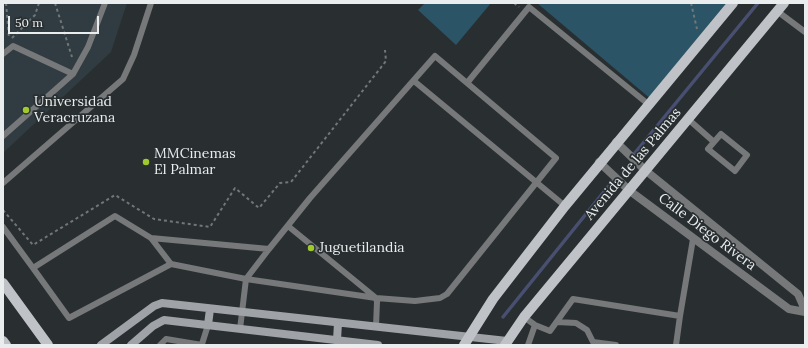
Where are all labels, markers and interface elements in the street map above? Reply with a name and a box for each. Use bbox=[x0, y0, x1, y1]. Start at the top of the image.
scale bar bbox=[10, 8, 101, 34]
text: 50 m bbox=[15, 15, 43, 30]
place label: Universidad Veracruzana bbox=[34, 94, 115, 126]
street label: Avenida de las Palmas bbox=[581, 104, 685, 224]
marker: Universidad Veracruzana bbox=[21, 105, 31, 115]
place label: MMCinemas El Palmar bbox=[154, 146, 236, 178]
marker: MMCinemas El Palmar bbox=[141, 157, 151, 167]
street label: Calle Diego Rivera bbox=[655, 190, 759, 274]
place label: Juguetilandia bbox=[319, 240, 405, 256]
marker: Juguetilandia bbox=[306, 243, 316, 253]

